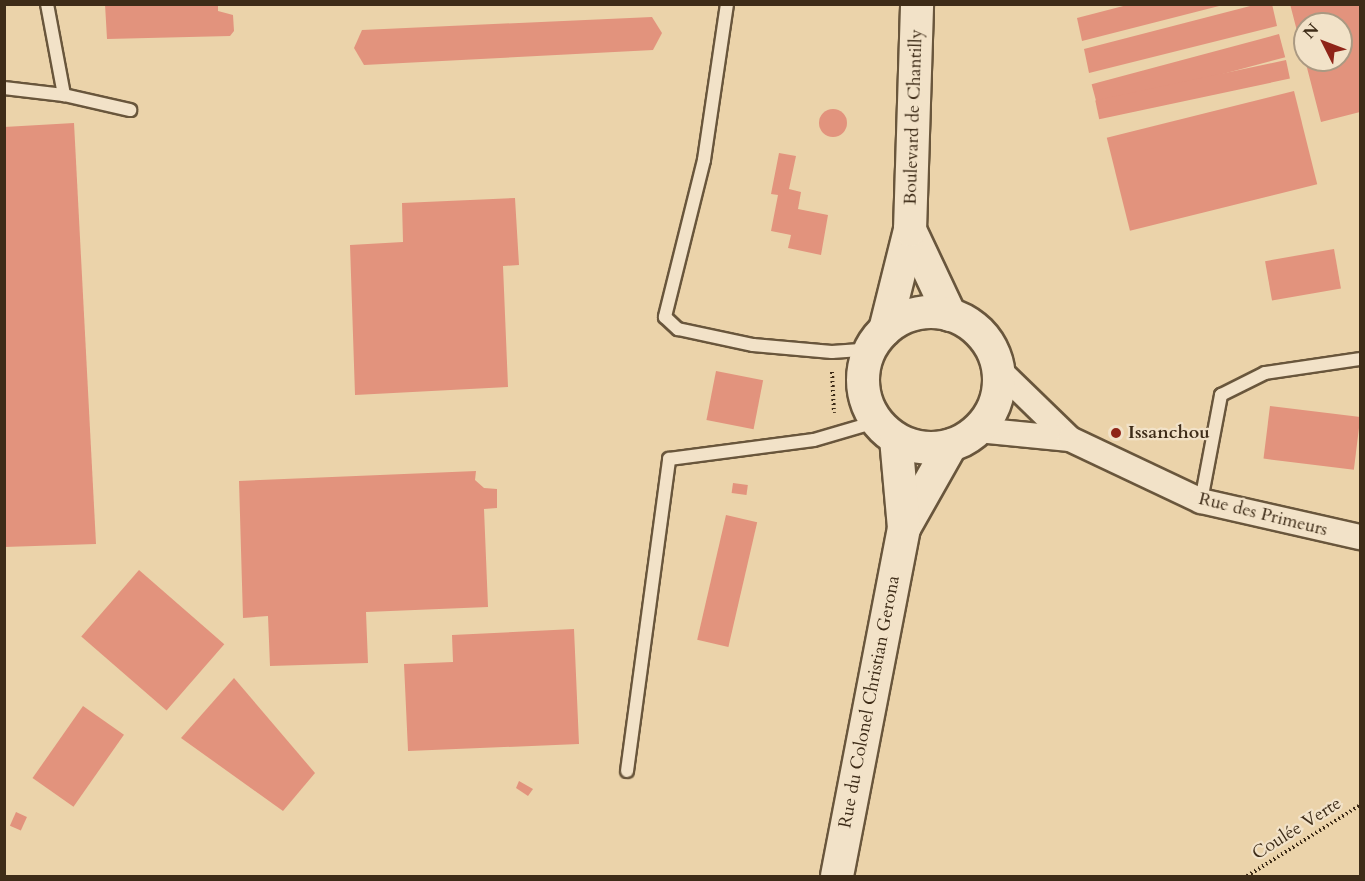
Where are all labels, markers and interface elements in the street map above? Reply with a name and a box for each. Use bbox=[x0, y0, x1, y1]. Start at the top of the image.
north arrow bbox=[1293, 12, 1353, 72]
text: N bbox=[1298, 19, 1324, 44]
street label: Boulevard de Chantilly bbox=[900, 29, 928, 205]
place label: Issanchou bbox=[1128, 422, 1210, 444]
marker: Issanchou bbox=[1109, 426, 1123, 440]
street label: Rue des Primeurs bbox=[1196, 489, 1330, 541]
street label: Rue du Colonel Christian Gerona bbox=[835, 574, 905, 830]
street label: Coulée Verte bbox=[1248, 793, 1346, 865]

